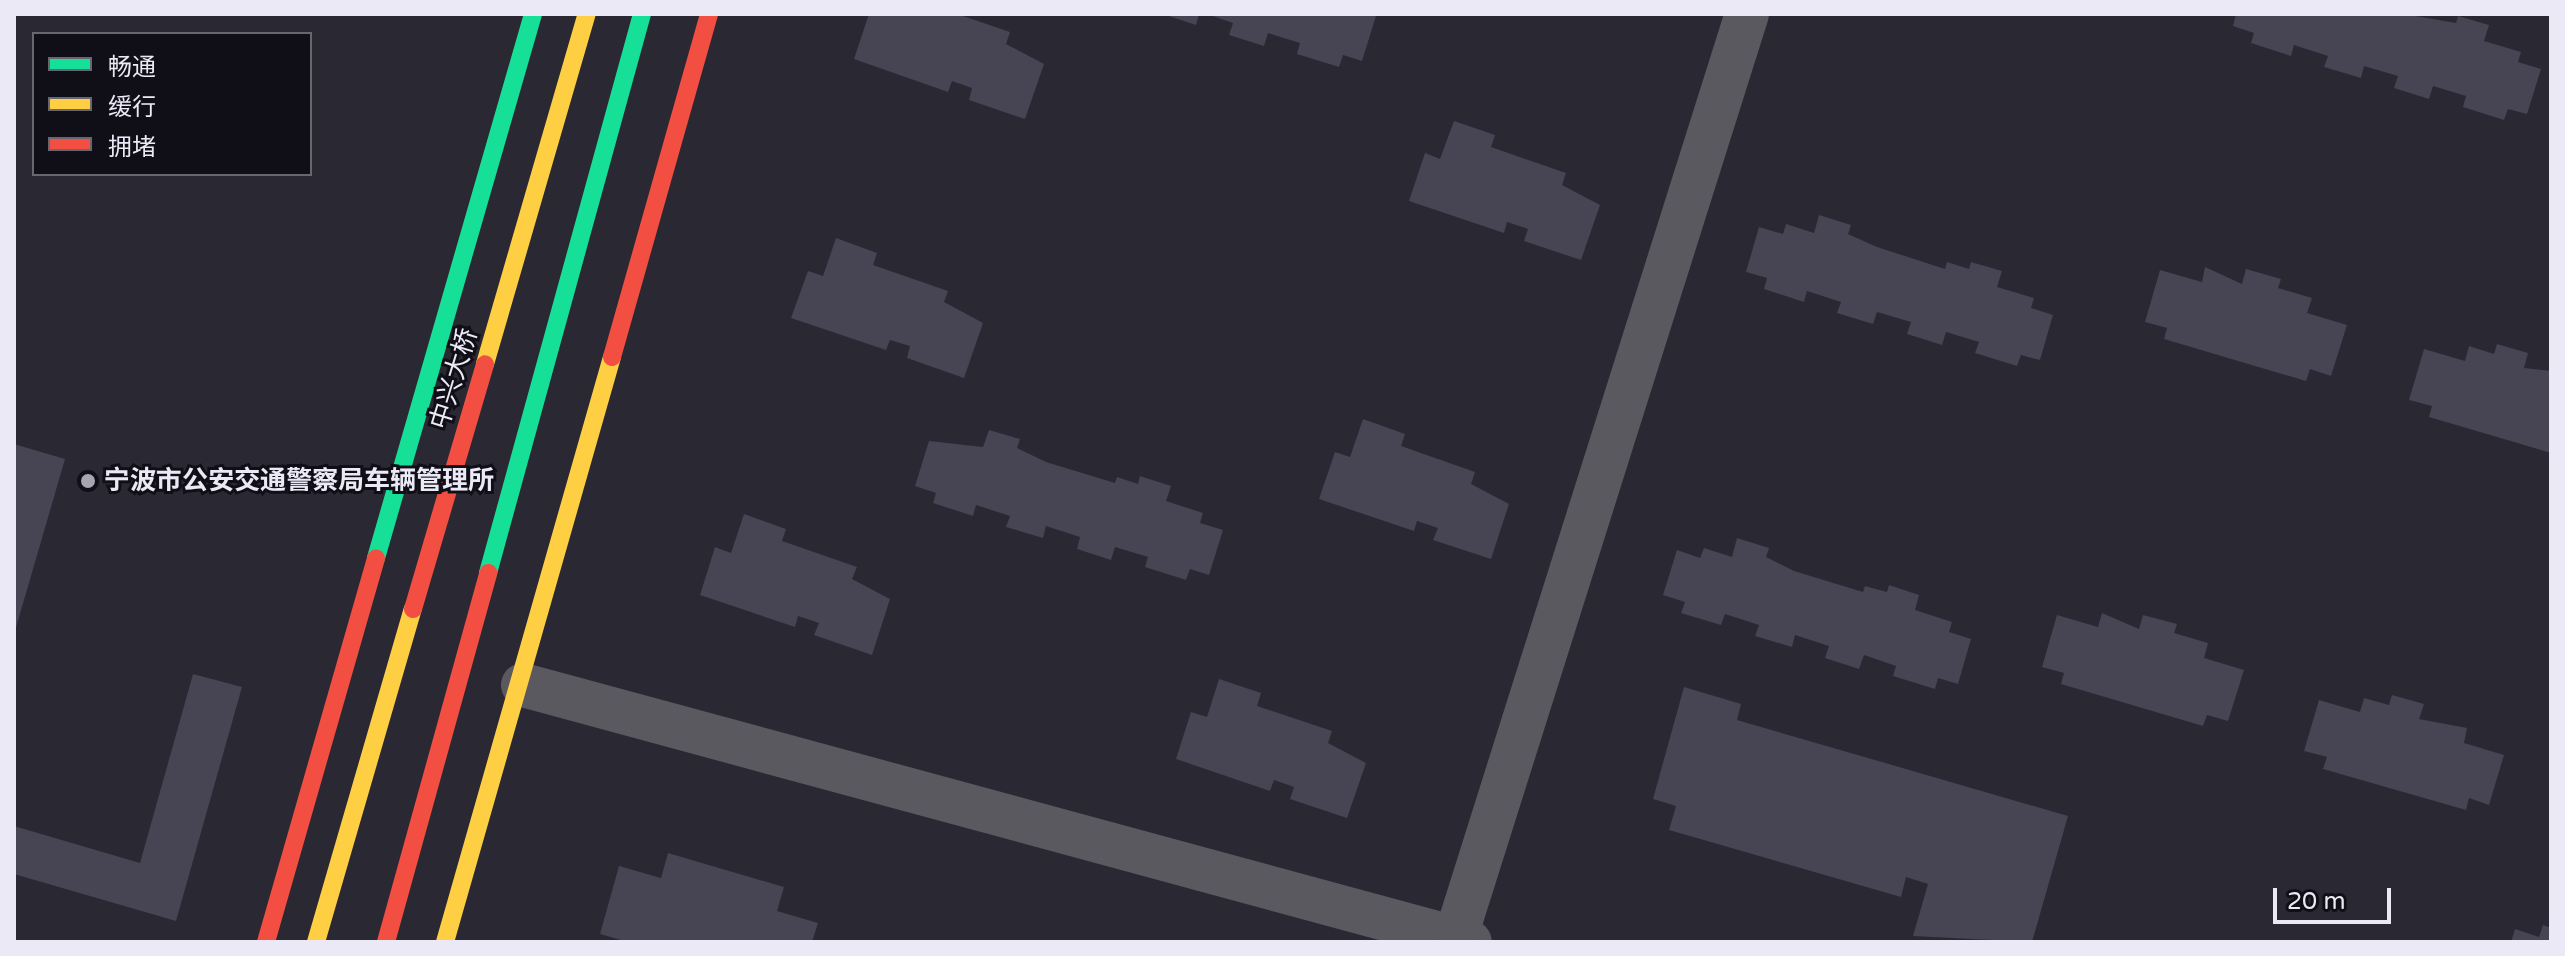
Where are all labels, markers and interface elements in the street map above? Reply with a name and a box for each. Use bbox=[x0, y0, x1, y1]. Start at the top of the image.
legend bbox=[32, 32, 312, 176]
text: 畅通 bbox=[108, 53, 156, 82]
text: 缓行 bbox=[108, 93, 156, 122]
text: 拥堵 bbox=[108, 133, 156, 162]
street label: 中兴大桥 bbox=[424, 325, 484, 433]
place label: 宁波市公安交通警察局车辆管理所 bbox=[104, 465, 494, 497]
marker: 宁波市公安交通警察局车辆管理所 bbox=[79, 472, 97, 490]
scale bar bbox=[2277, 872, 2395, 922]
text: 20 m bbox=[2287, 887, 2345, 916]

